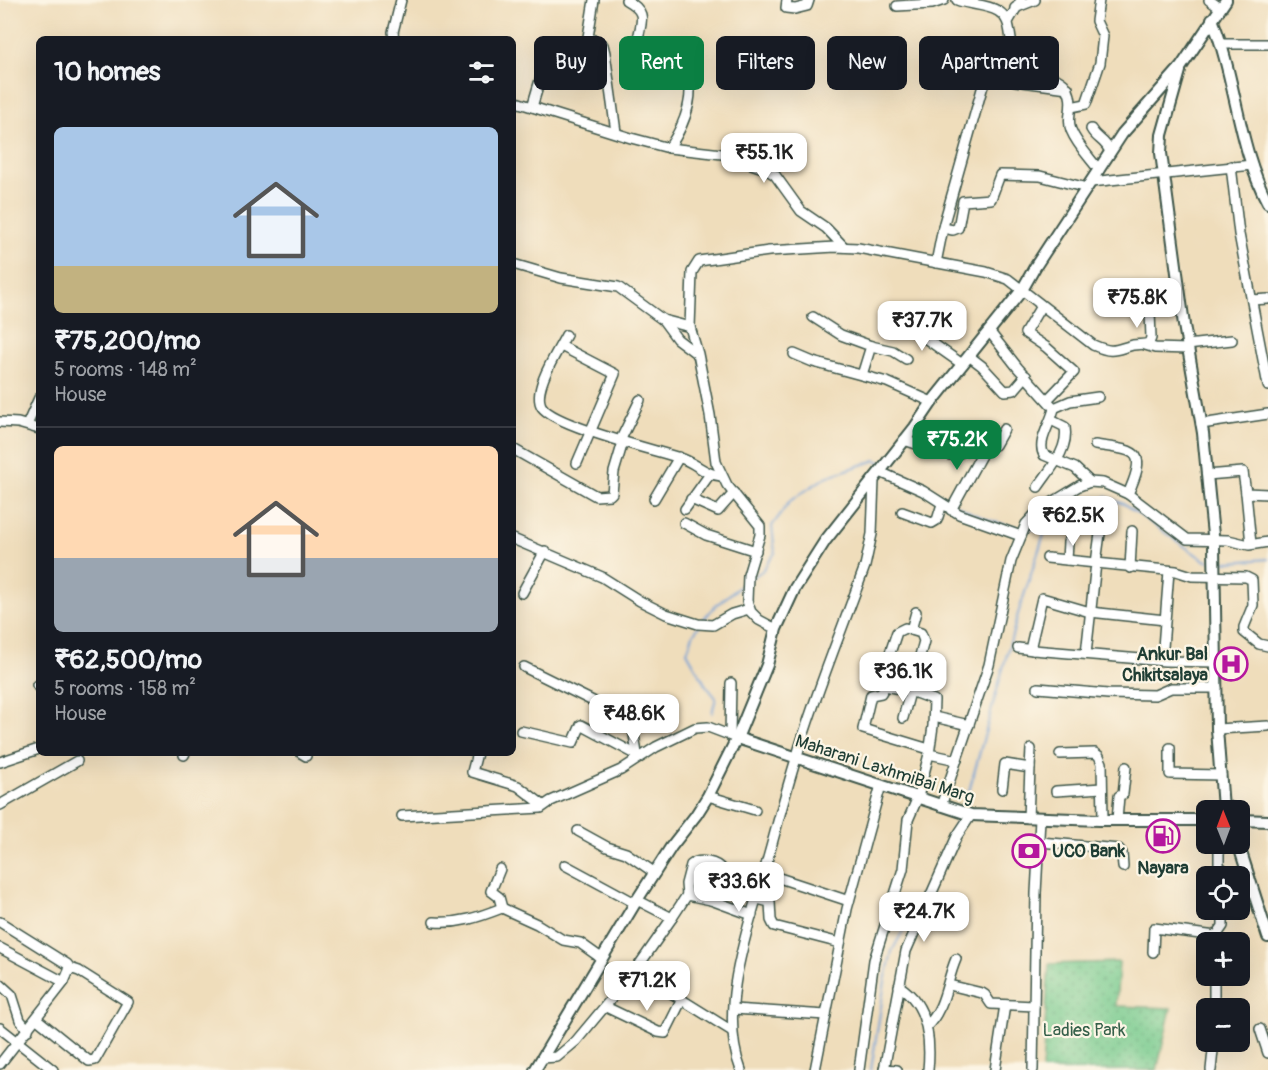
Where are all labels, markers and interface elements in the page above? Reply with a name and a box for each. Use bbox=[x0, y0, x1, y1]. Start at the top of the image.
chip: Buy bbox=[534, 36, 607, 90]
chip: Rent bbox=[619, 36, 704, 90]
chip: Filters bbox=[716, 36, 815, 90]
chip: New bbox=[827, 36, 907, 90]
chip: Apartment bbox=[919, 36, 1059, 90]
text: 10 homes bbox=[54, 56, 160, 88]
icon: filters bbox=[465, 56, 498, 89]
pin: ₹55.1K bbox=[715, 133, 813, 184]
text: ₹55.1K bbox=[735, 140, 793, 165]
icon: home bbox=[222, 166, 330, 274]
pin: ₹75.8K bbox=[1088, 278, 1186, 329]
text: ₹75.8K bbox=[1107, 285, 1167, 310]
pin: ₹37.7K bbox=[873, 301, 971, 352]
text: ₹37.7K bbox=[892, 308, 952, 333]
text: ₹75,200/mo bbox=[54, 325, 200, 357]
text: 5 rooms · 148 m² bbox=[54, 357, 197, 382]
text: House bbox=[54, 382, 106, 407]
pin: ₹75.2K bbox=[908, 420, 1006, 471]
text: ₹75.2K bbox=[926, 427, 988, 452]
icon: home bbox=[222, 485, 330, 593]
pin: ₹62.5K bbox=[1024, 496, 1122, 547]
text: ₹62.5K bbox=[1042, 503, 1104, 528]
place label: Ankur Bal Chikitsalaya bbox=[1122, 643, 1209, 687]
text: ₹62,500/mo bbox=[54, 644, 202, 676]
hospital icon: Ankur Bal Chikitsalaya bbox=[1213, 646, 1249, 682]
pin: ₹36.1K bbox=[854, 652, 952, 703]
text: ₹36.1K bbox=[873, 659, 933, 684]
text: 5 rooms · 158 m² bbox=[54, 676, 196, 701]
pin: ₹48.6K bbox=[585, 694, 683, 745]
text: House bbox=[54, 701, 106, 726]
text: ₹48.6K bbox=[603, 701, 665, 726]
street label: Maharani LaxhmiBai Marg bbox=[792, 730, 977, 809]
north arrow bbox=[1196, 800, 1250, 854]
map controls bbox=[1196, 800, 1250, 1052]
fuel station icon: Nayara bbox=[1145, 818, 1181, 854]
bank icon: UCO Bank bbox=[1011, 833, 1047, 869]
place label: UCO Bank bbox=[1052, 840, 1126, 863]
place label: Nayara bbox=[1137, 857, 1189, 880]
pin: ₹33.6K bbox=[690, 862, 788, 913]
button: locate bbox=[1196, 866, 1250, 920]
text: ₹33.6K bbox=[708, 869, 770, 894]
pin: ₹24.7K bbox=[875, 892, 973, 943]
text: ₹24.7K bbox=[893, 899, 955, 924]
button: + bbox=[1196, 932, 1250, 986]
pin: ₹71.2K bbox=[598, 961, 696, 1012]
text: ₹71.2K bbox=[618, 968, 676, 993]
button: − bbox=[1196, 998, 1250, 1052]
park label: Ladies Park bbox=[1043, 1019, 1126, 1042]

